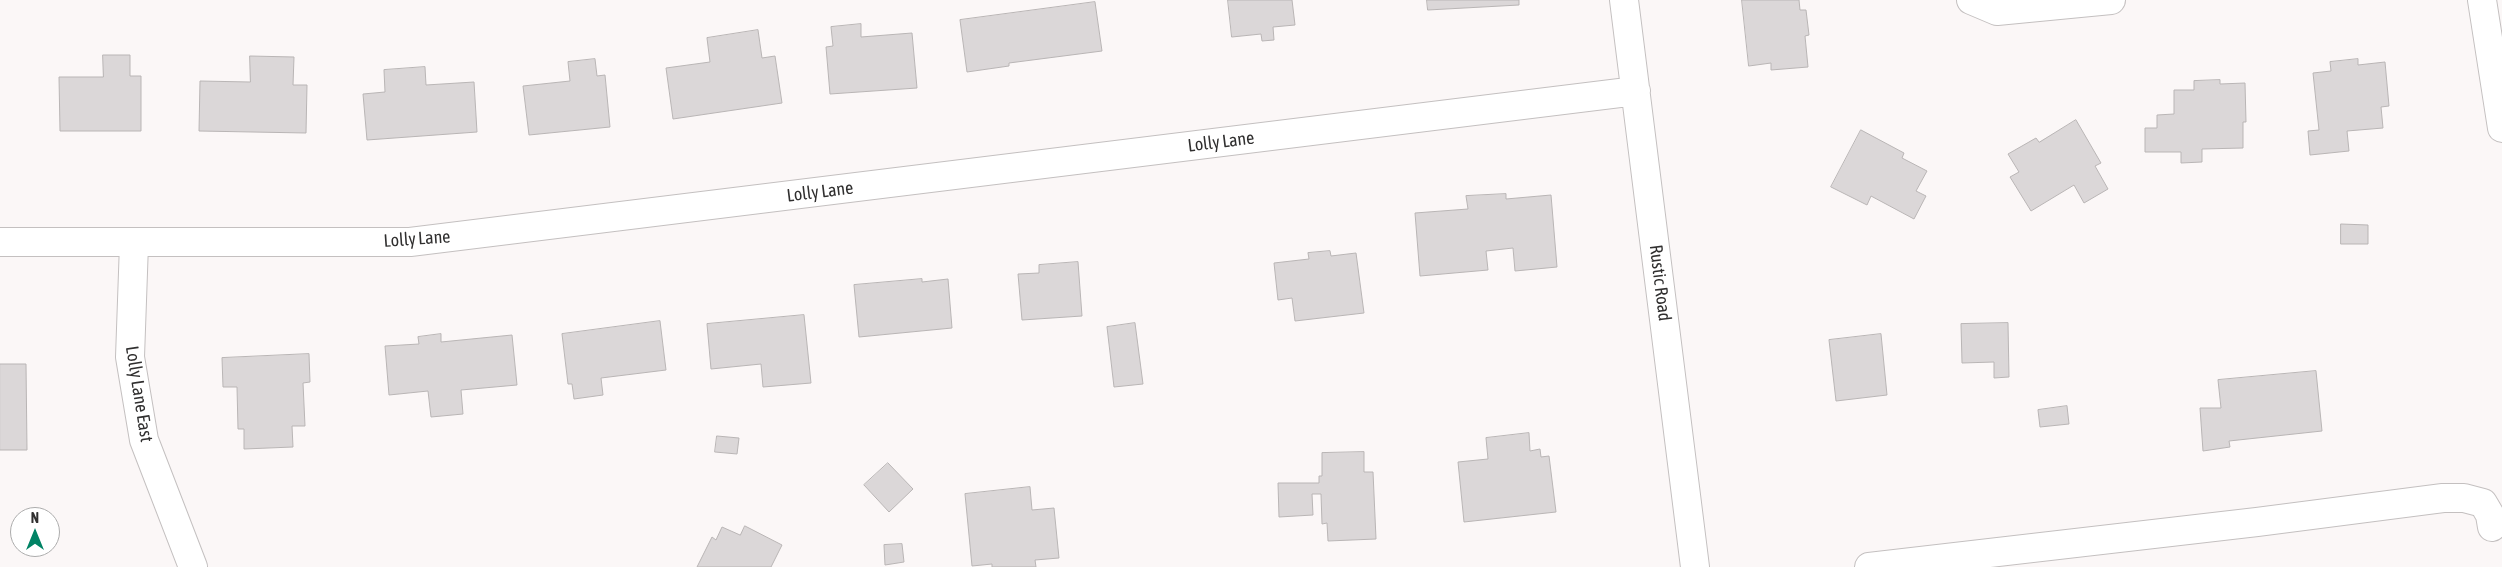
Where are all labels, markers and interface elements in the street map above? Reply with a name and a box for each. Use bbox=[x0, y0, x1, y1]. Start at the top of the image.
street label: Lolly Lane bbox=[1186, 127, 1256, 157]
street label: Lolly Lane bbox=[785, 177, 855, 207]
street label: Lolly Lane bbox=[383, 226, 451, 252]
street label: Rustic Road bbox=[1645, 244, 1675, 322]
street label: Lolly Lane East bbox=[121, 344, 157, 444]
north arrow bbox=[10, 507, 60, 557]
text: N bbox=[31, 510, 39, 526]

